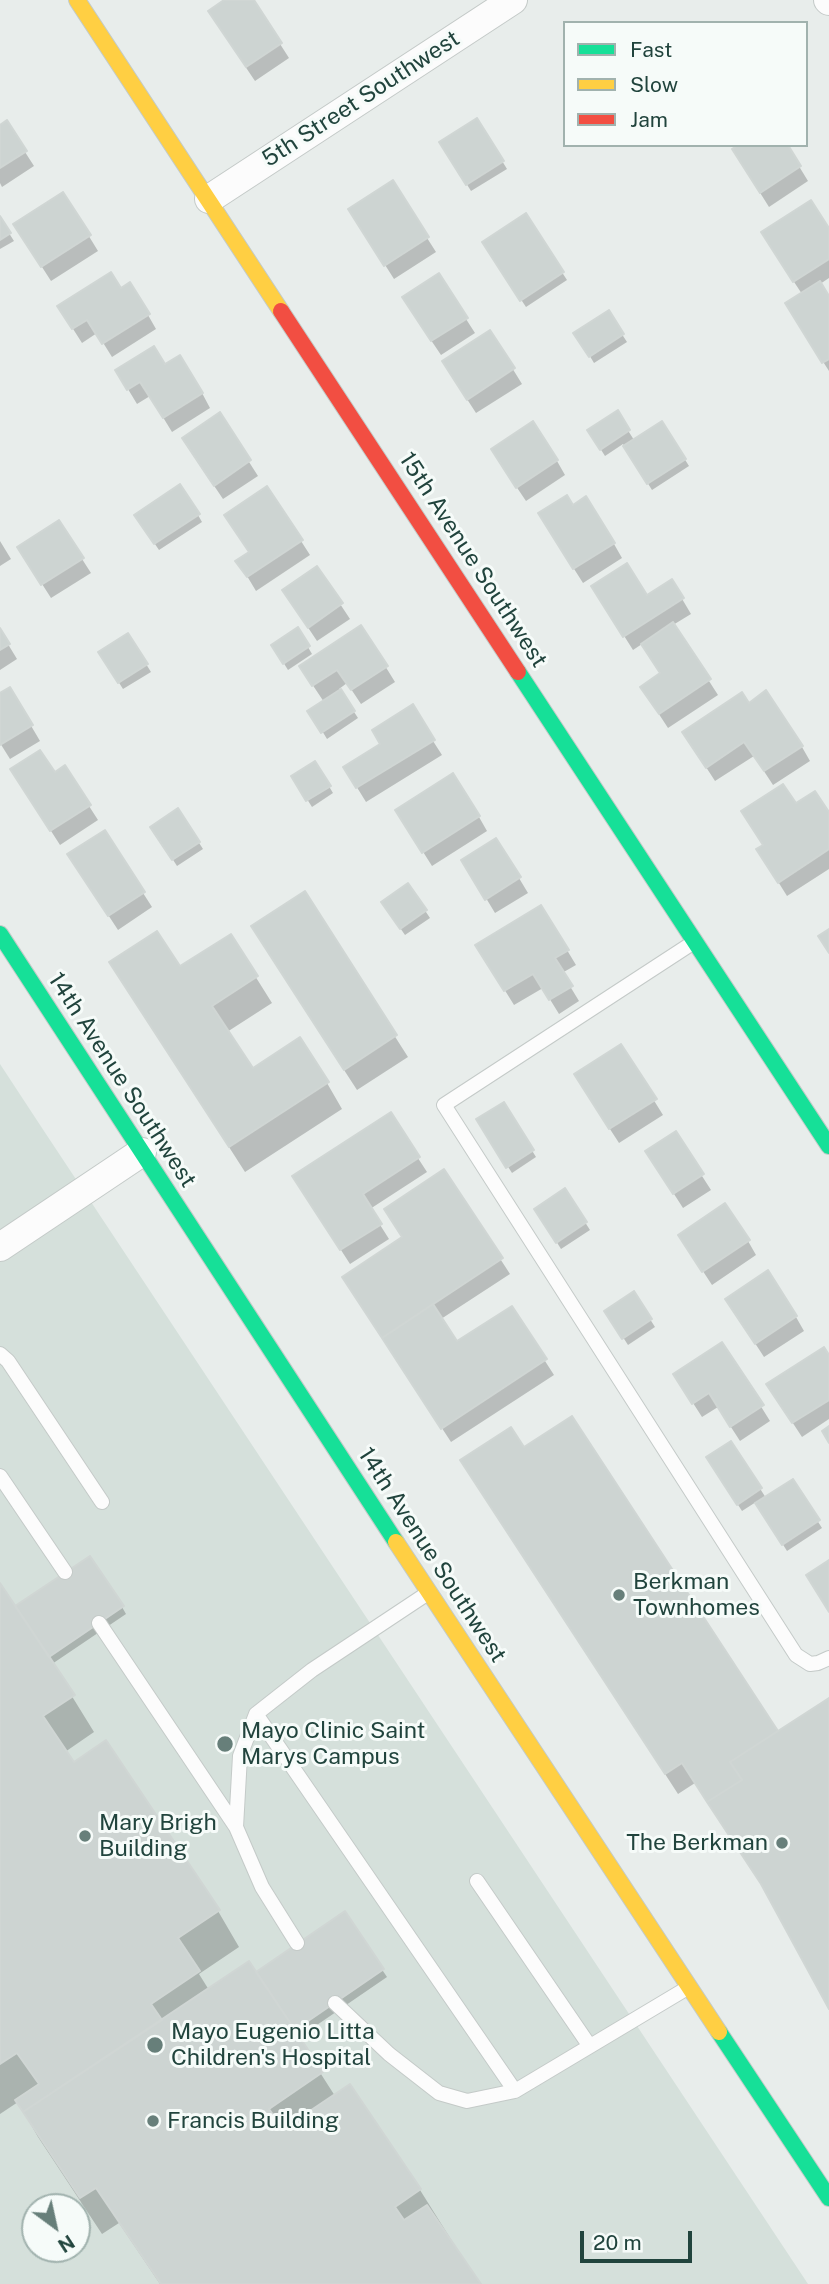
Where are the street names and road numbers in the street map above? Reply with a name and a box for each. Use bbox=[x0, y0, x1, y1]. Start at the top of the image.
street label: 5th Street Southwest bbox=[257, 25, 465, 173]
street label: 15th Avenue Southwest bbox=[393, 447, 553, 673]
street label: 14th Avenue Southwest bbox=[42, 967, 202, 1193]
street label: 14th Avenue Southwest bbox=[352, 1442, 512, 1668]

